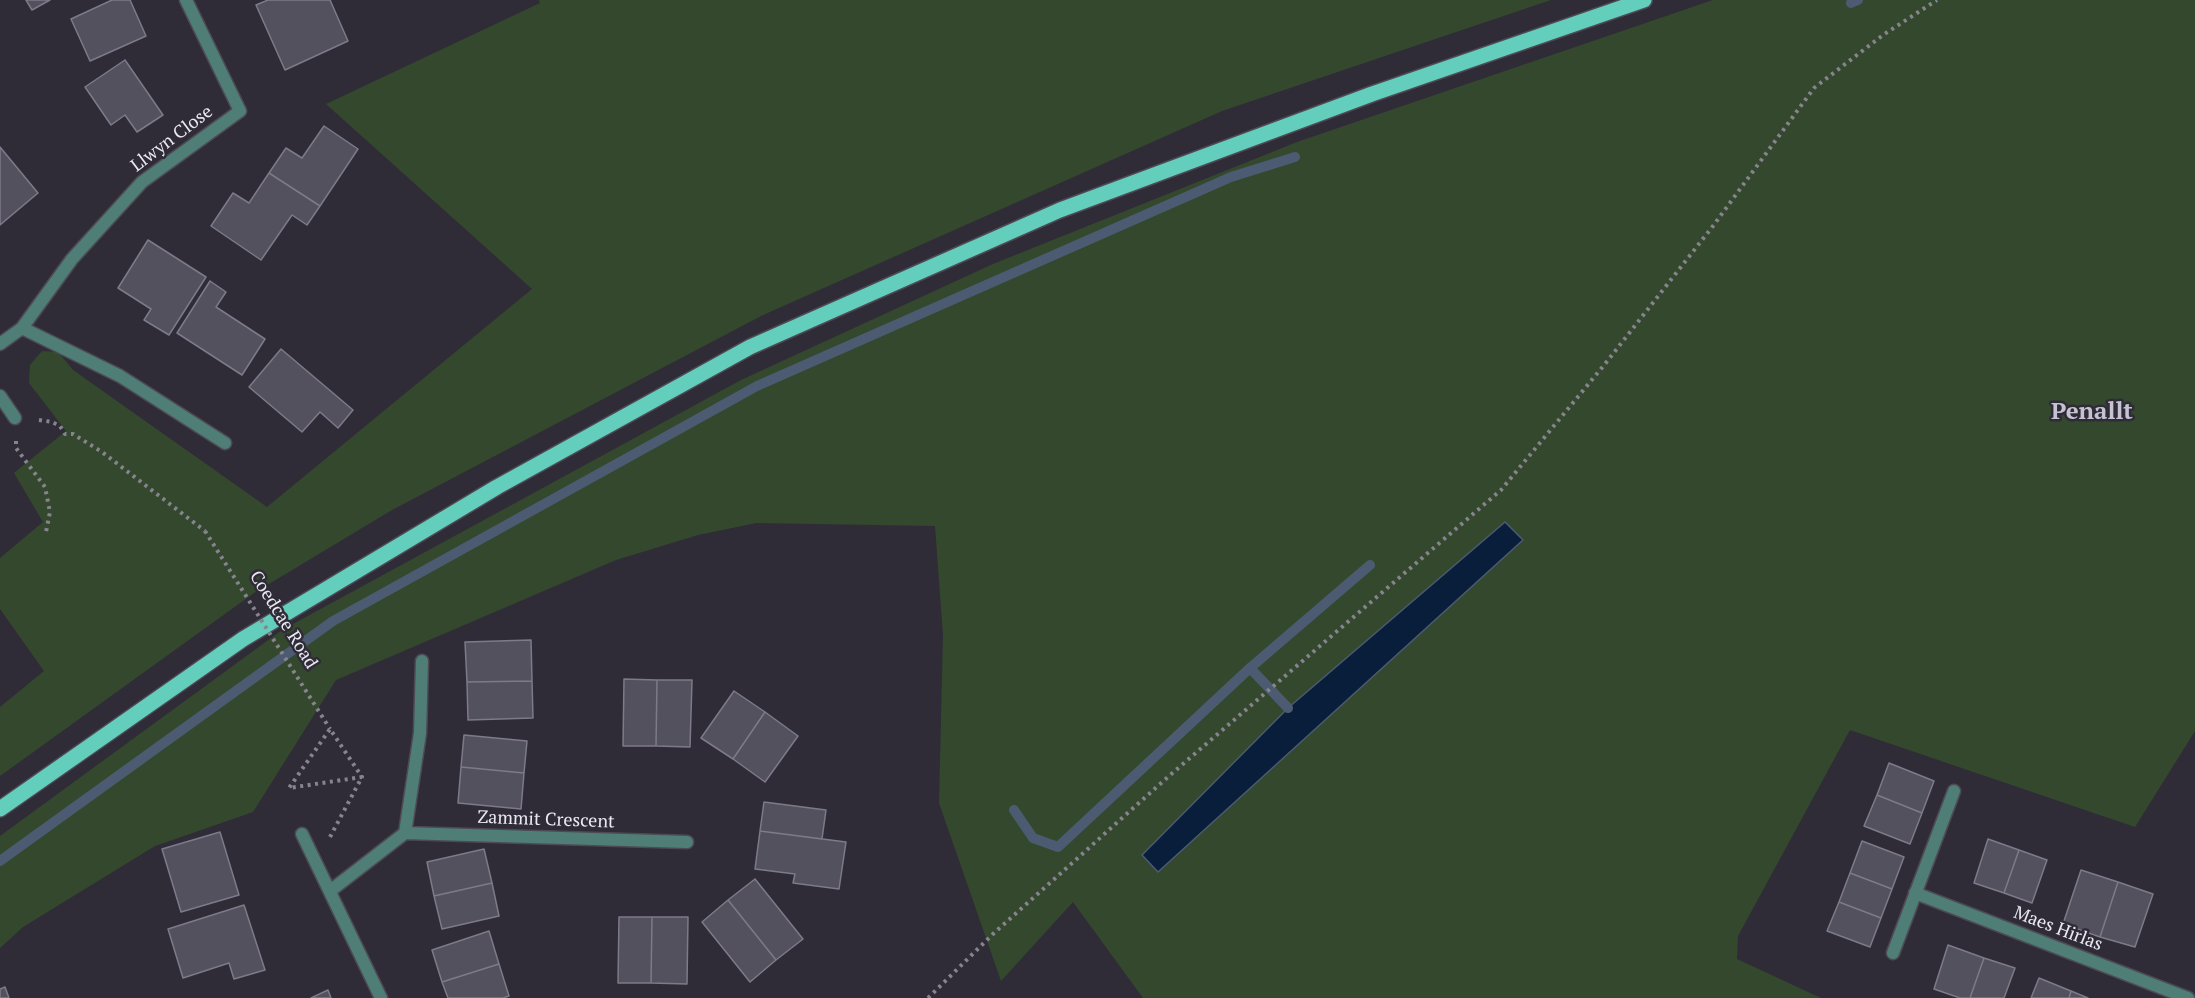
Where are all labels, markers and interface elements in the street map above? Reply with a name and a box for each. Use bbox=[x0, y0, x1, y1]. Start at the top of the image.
street label: Llwyn Close bbox=[127, 101, 217, 177]
district label: Penallt bbox=[2051, 398, 2133, 426]
street label: Coedcae Road bbox=[244, 567, 322, 673]
street label: Zammit Crescent bbox=[477, 807, 615, 833]
street label: Maes Hirlas bbox=[2010, 902, 2106, 956]

